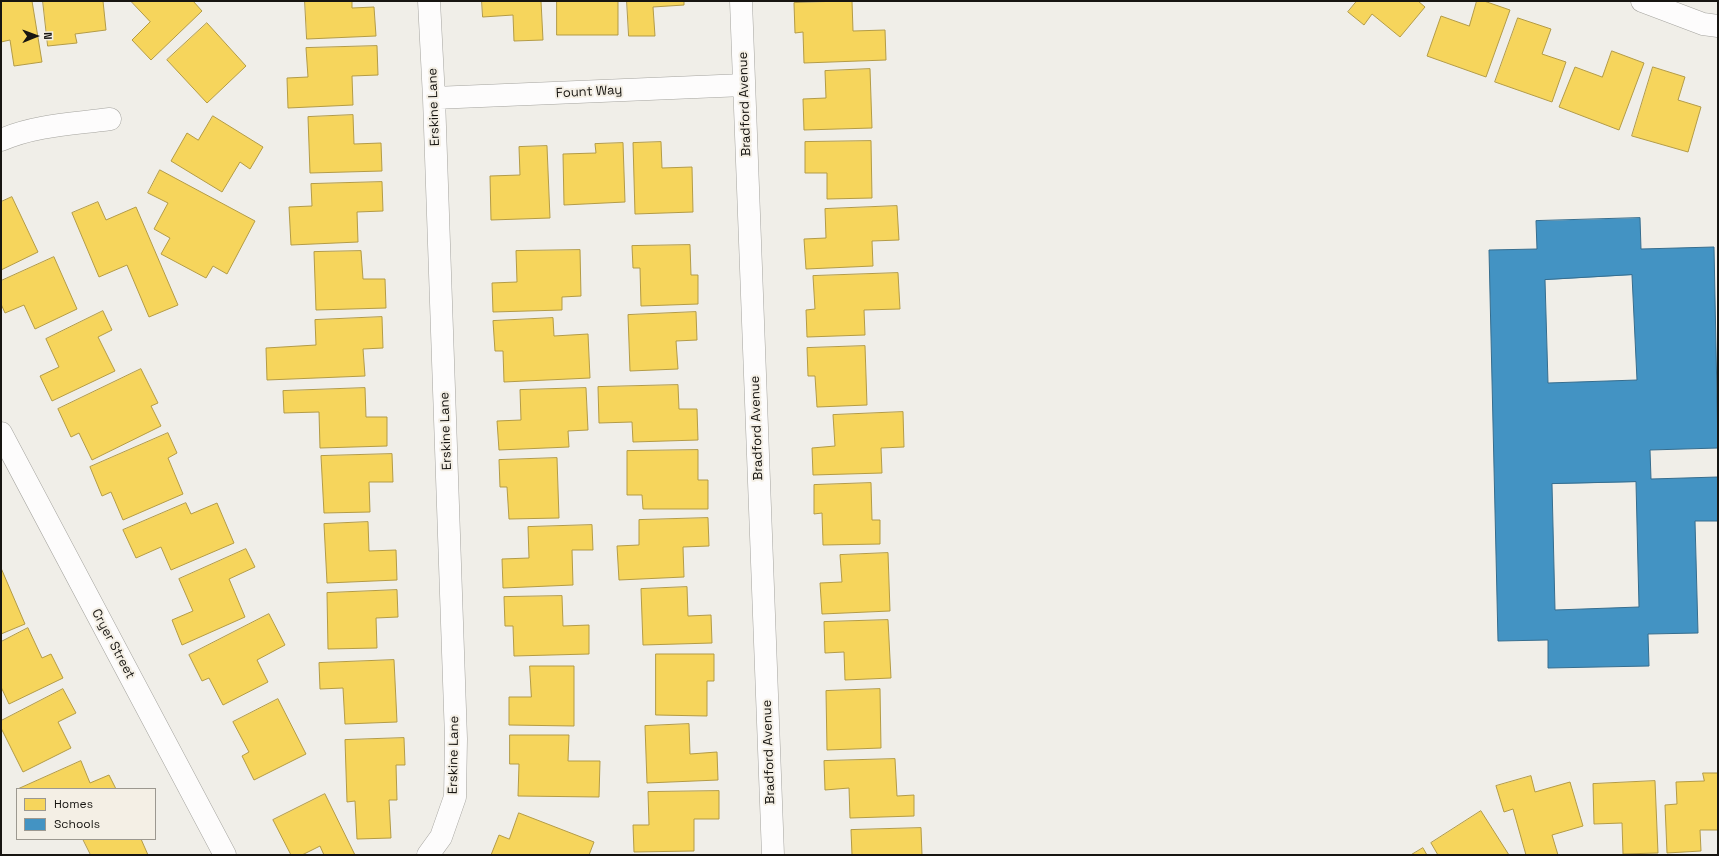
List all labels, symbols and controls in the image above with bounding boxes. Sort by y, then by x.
north arrow [16,16,56,56]
text: N [41,32,55,40]
street label: Bradford Avenue [735,51,755,157]
street label: Erskine Lane [425,68,443,146]
street label: Fount Way [555,82,623,102]
street label: Bradford Avenue [747,375,767,481]
street label: Erskine Lane [437,392,455,470]
street label: Cryer Street [88,606,138,682]
street label: Bradford Avenue [759,699,779,805]
street label: Erskine Lane [446,716,462,794]
legend [16,788,156,840]
text: Homes [54,796,93,812]
text: Schools [54,816,100,832]

